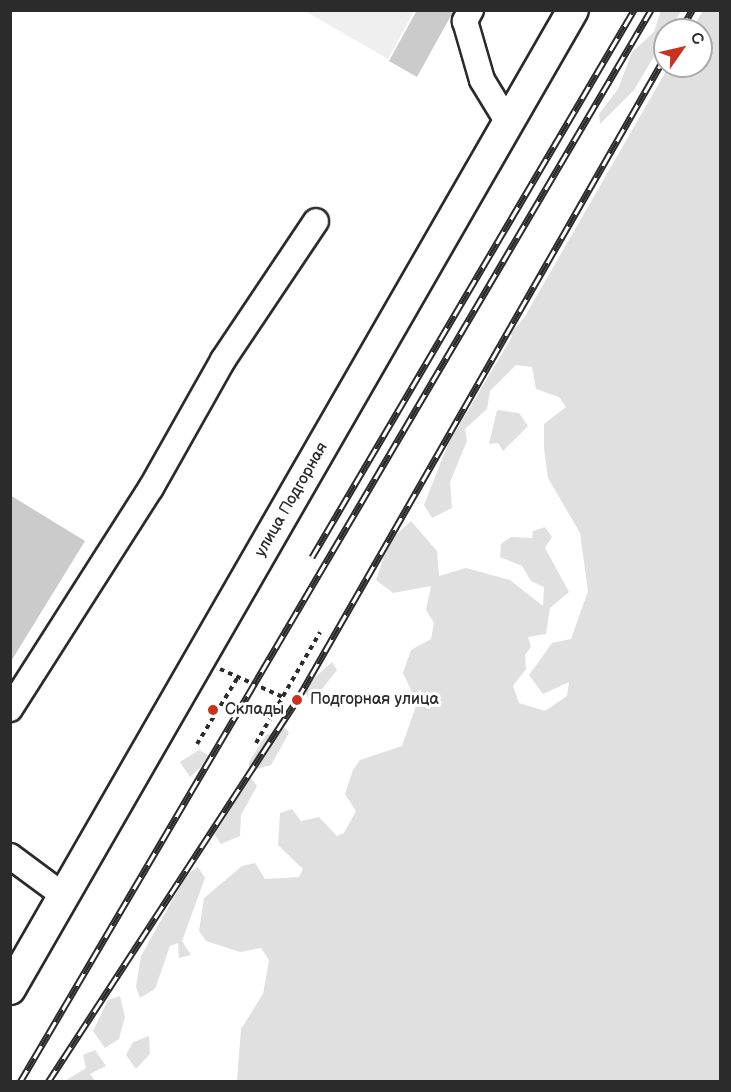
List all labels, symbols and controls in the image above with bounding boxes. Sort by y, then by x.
north arrow [653,18,713,78]
text: С [686,29,708,49]
street label: улица Подгорная [251,439,333,561]
place label: Подгорная улица [310,690,439,710]
marker: Подгорная улица [288,691,306,709]
place label: Склады [225,700,284,720]
marker: Склады [206,703,220,717]

